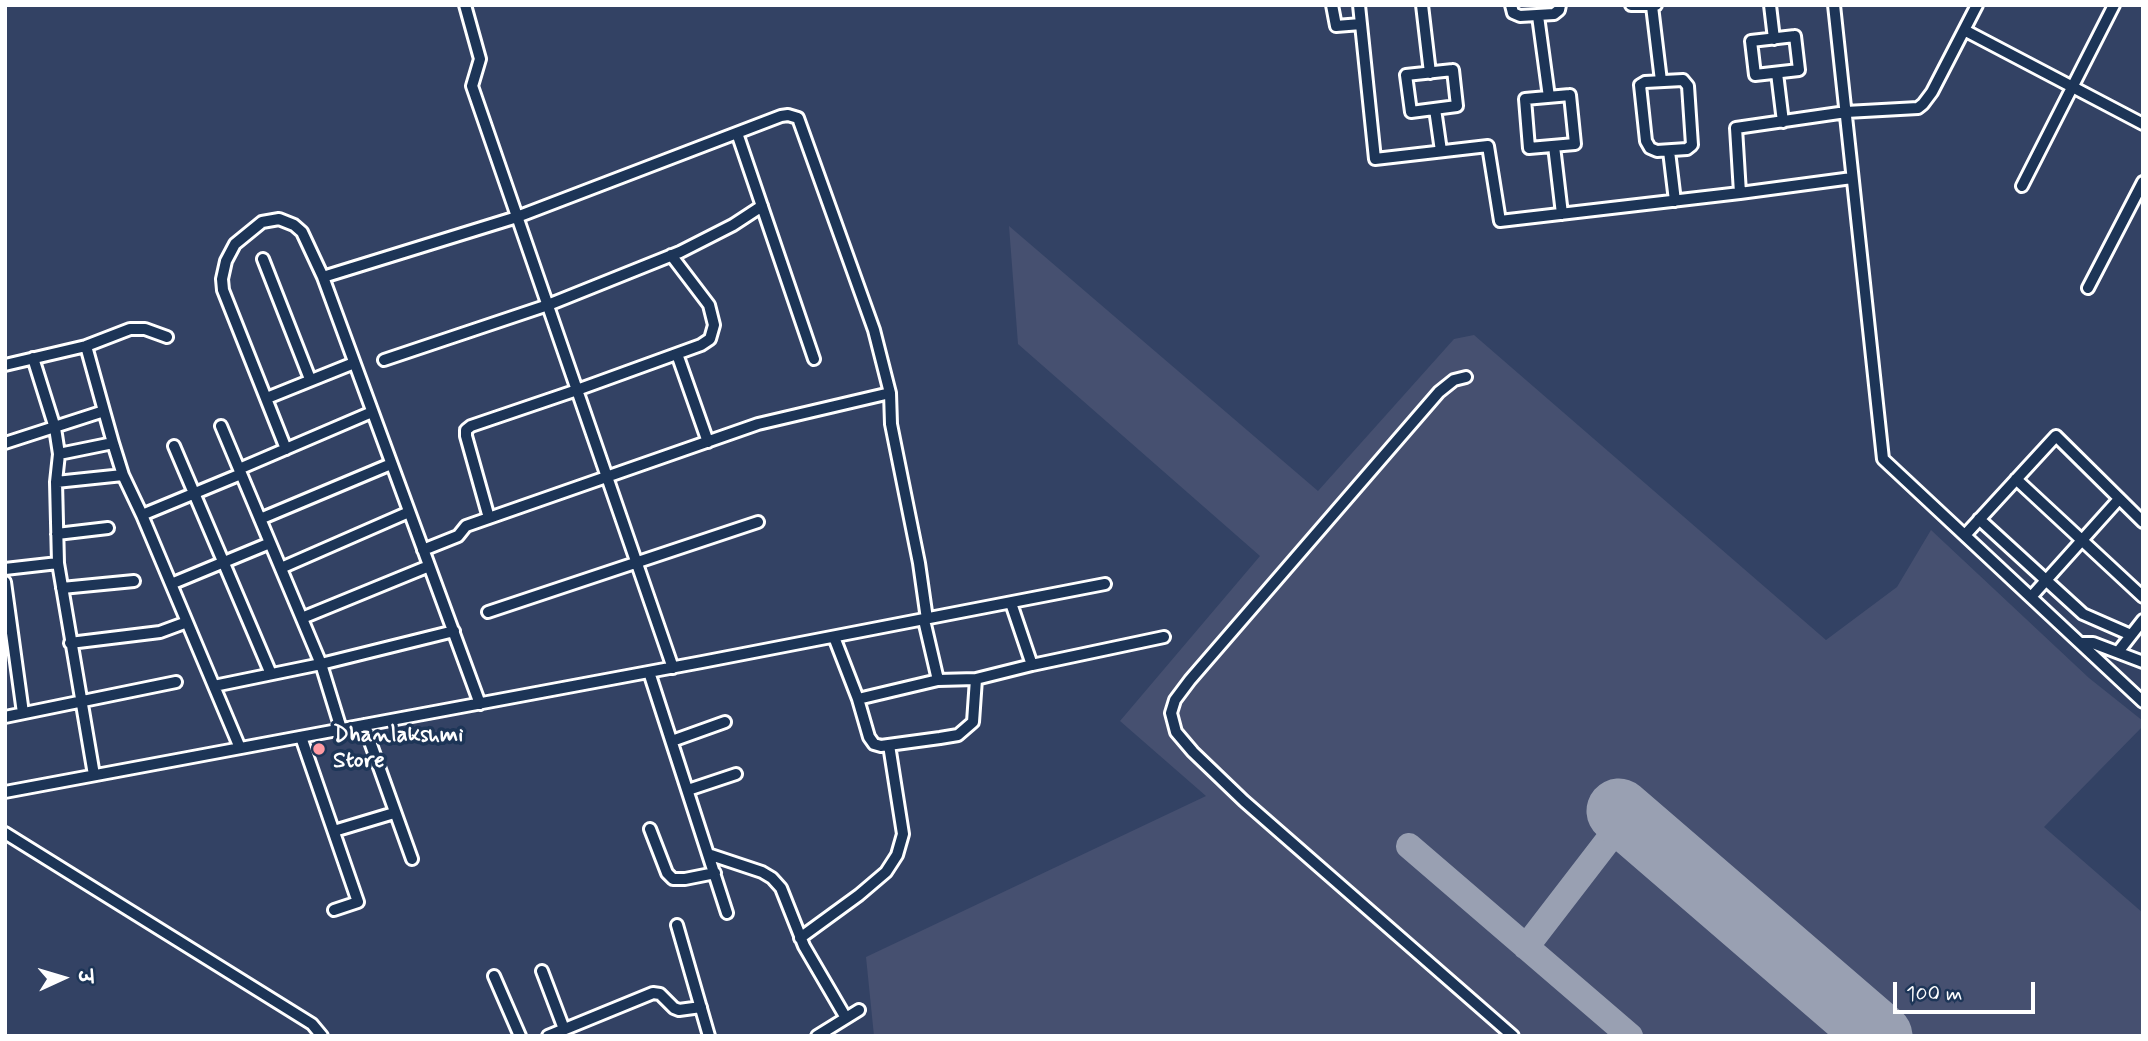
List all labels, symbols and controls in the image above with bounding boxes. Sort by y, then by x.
place label: Dhanlakshmi Store [333,722,463,776]
marker: Dhanlakshmi Store [311,741,327,757]
north arrow [28,943,98,1013]
scale bar [1896,968,2038,1012]
text: उ [72,969,97,984]
text: 100 m [1906,980,1962,1008]

